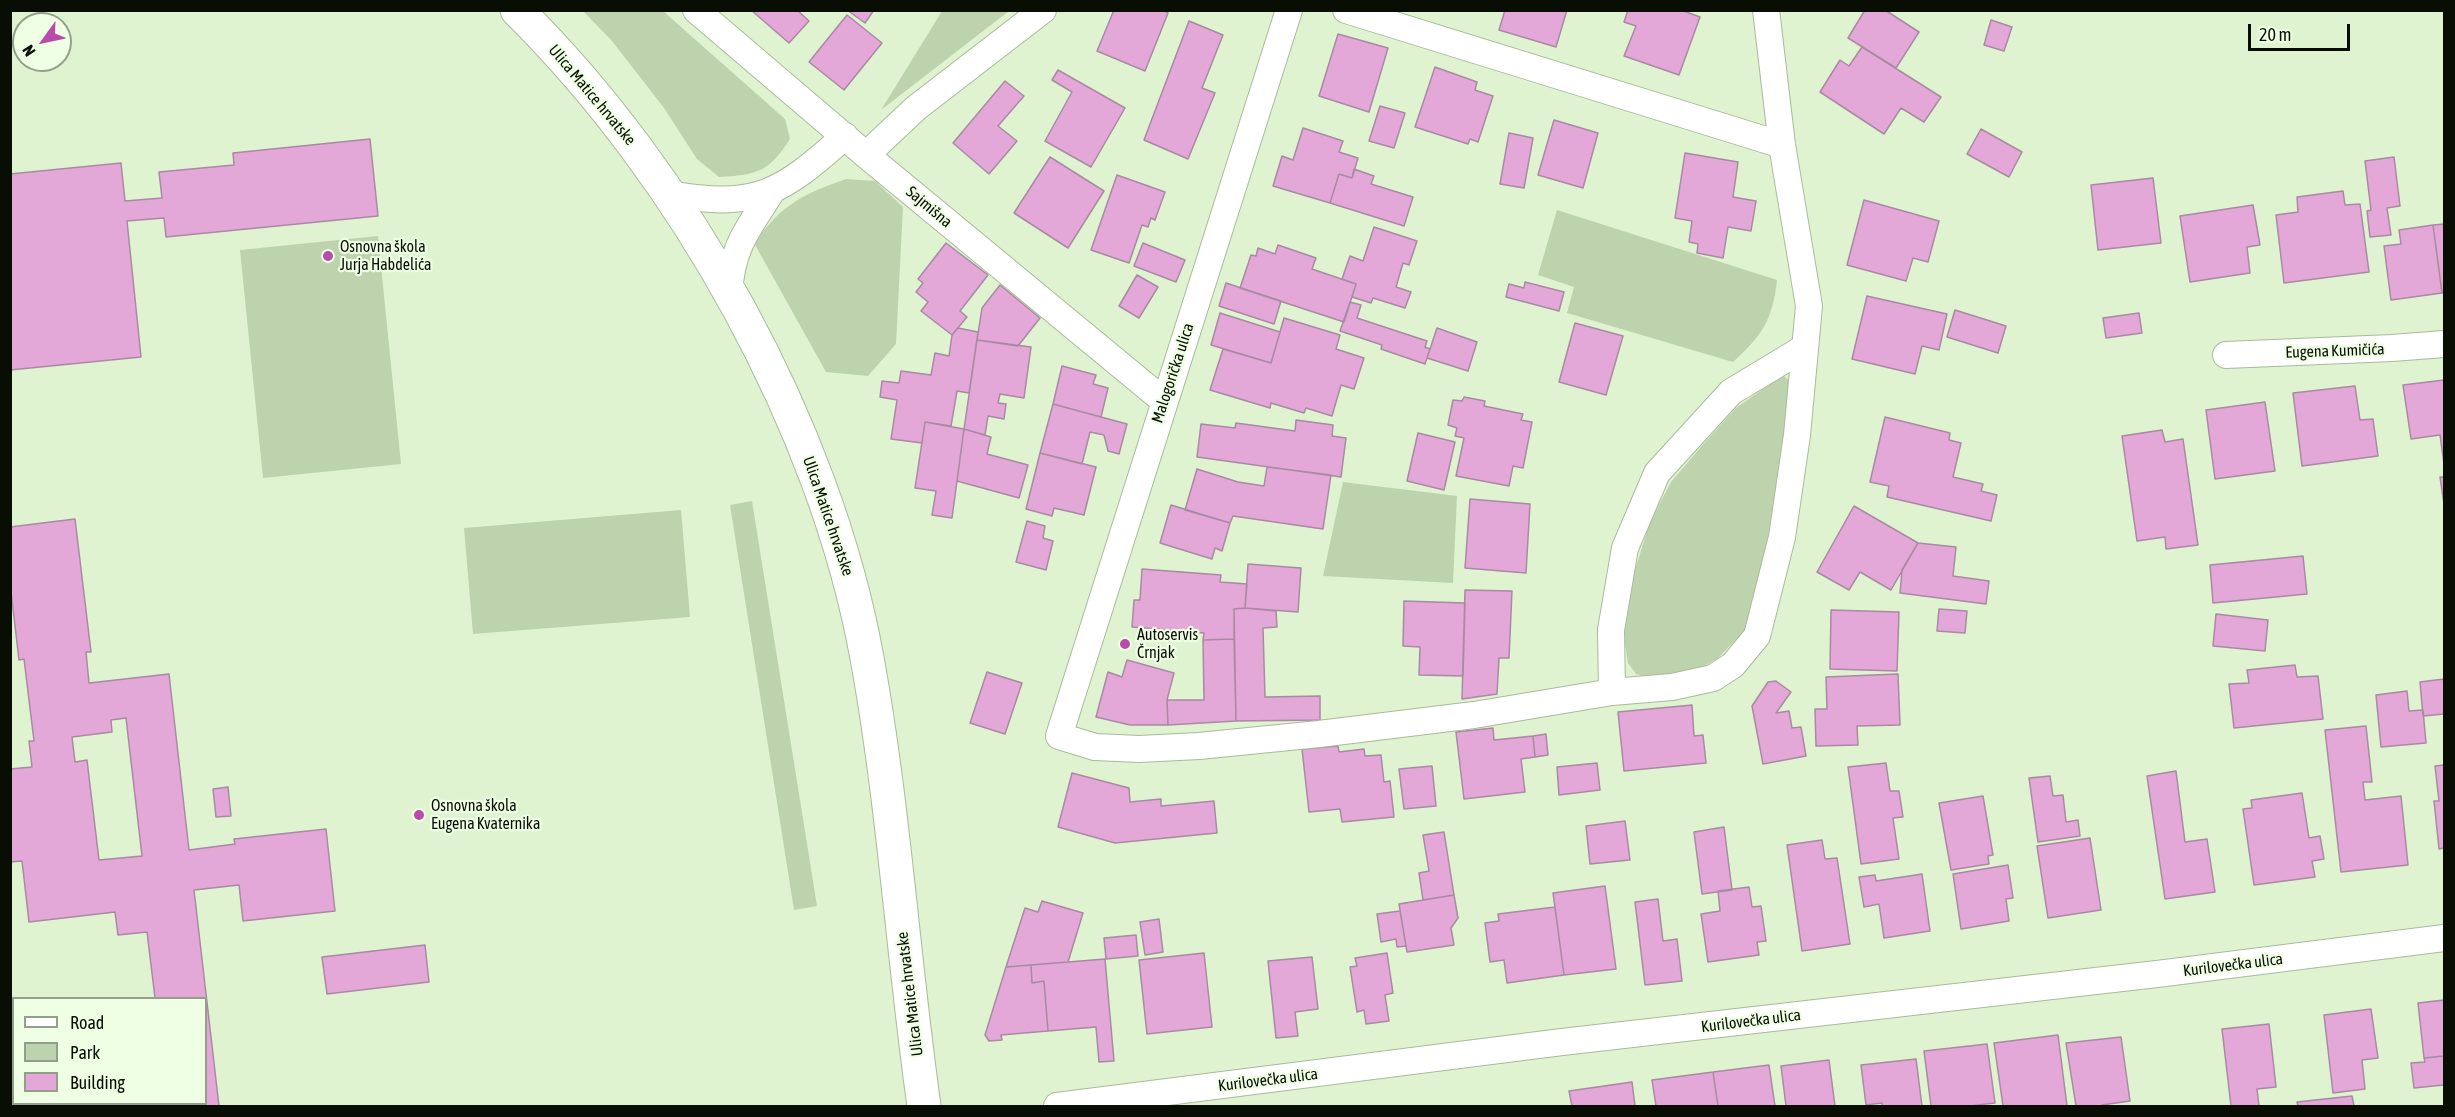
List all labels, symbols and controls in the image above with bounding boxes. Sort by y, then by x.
north arrow [12,12,72,72]
scale bar [2251,12,2353,50]
text: 20 m [2259,24,2291,45]
street label: Ulica Matice hrvatske [544,41,640,149]
text: N [18,42,39,60]
street label: Sajmišna [902,182,956,232]
place label: Osnovna škola Jurja Habdelića [340,237,431,275]
marker: Osnovna škola Jurja Habdelića [321,249,335,263]
street label: Malogorička ulica [1148,321,1198,425]
street label: Eugena Kumičića [2285,340,2385,362]
street label: Ulica Matice hrvatske [799,454,857,578]
place label: Autoservis Črnjak [1137,625,1198,663]
marker: Autoservis Črnjak [1118,637,1132,651]
place label: Osnovna škola Eugena Kvaternika [431,796,540,834]
marker: Osnovna škola Eugena Kvaternika [412,808,426,822]
street label: Ulica Matice hrvatske [893,931,927,1057]
street label: Kurilovečka ulica [2182,949,2284,981]
legend [12,997,207,1105]
street label: Kurilovečka ulica [1700,1005,1802,1037]
text: Road [70,1012,104,1033]
text: Park [70,1042,100,1063]
street label: Kurilovečka ulica [1217,1064,1319,1096]
text: Building [70,1072,125,1093]

